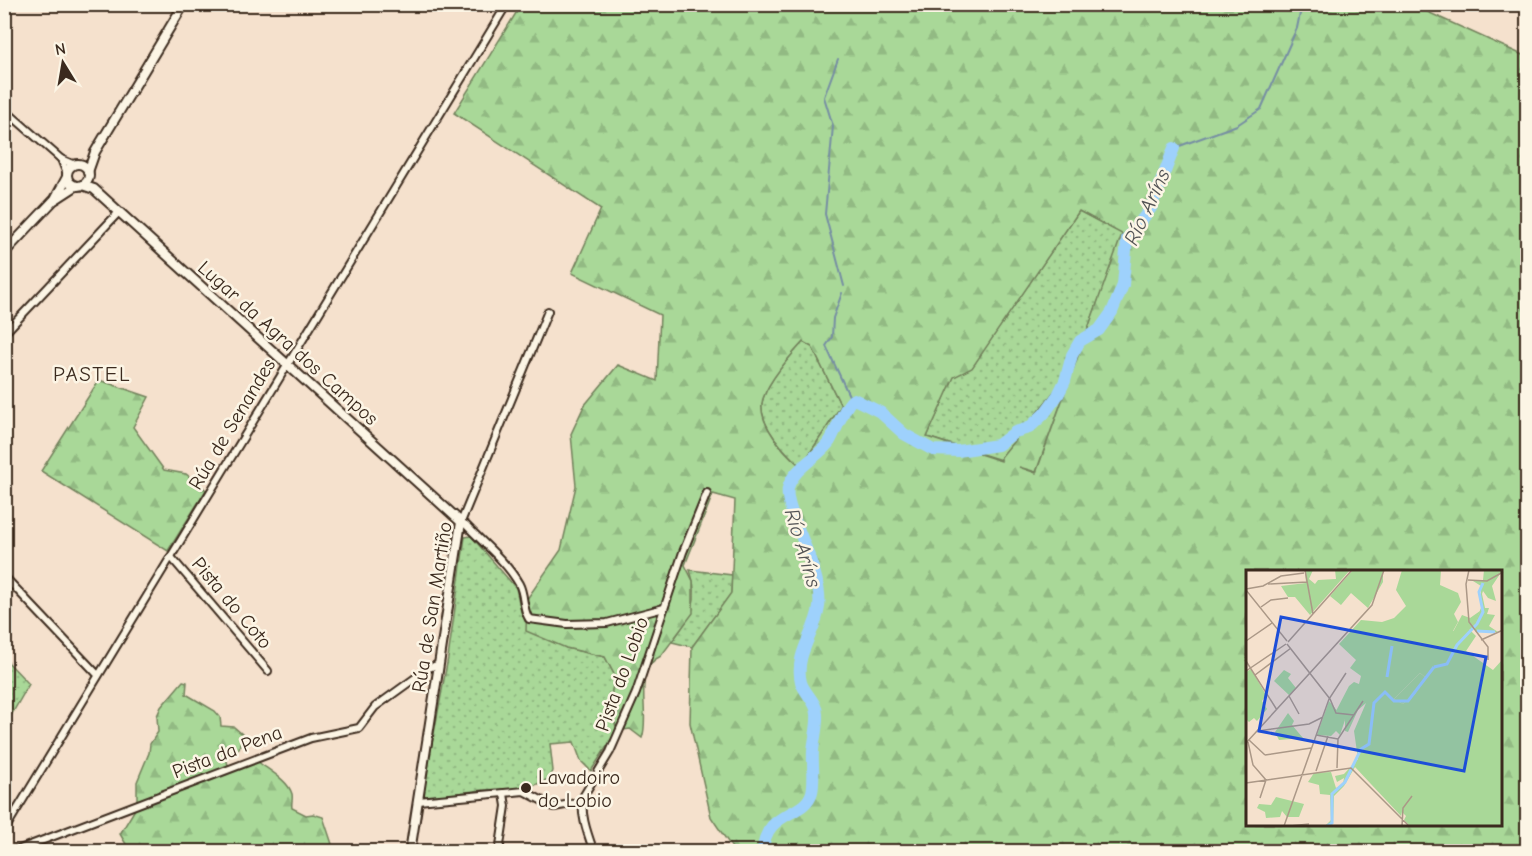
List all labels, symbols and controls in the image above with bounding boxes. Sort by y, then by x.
north arrow [33,33,93,93]
text: N [53,39,67,59]
water label: Río Aríns [1119,165,1175,249]
street label: Lugar da Agra dos Campos [193,256,383,430]
street label: Rúa de Senandes [184,354,280,494]
district label: PASTEL [53,362,131,386]
water label: Río Aríns [780,506,826,591]
street label: Rúa de San Martiño [407,520,457,694]
street label: Pista do Coto [187,553,277,653]
inset map [1246,570,1502,826]
street label: Pista do Lobio [591,614,653,734]
street label: Pista da Pena [169,721,285,783]
place label: Lavadoiro do Lobio [538,766,620,812]
marker: Lavadoiro do Lobio [519,781,533,795]

